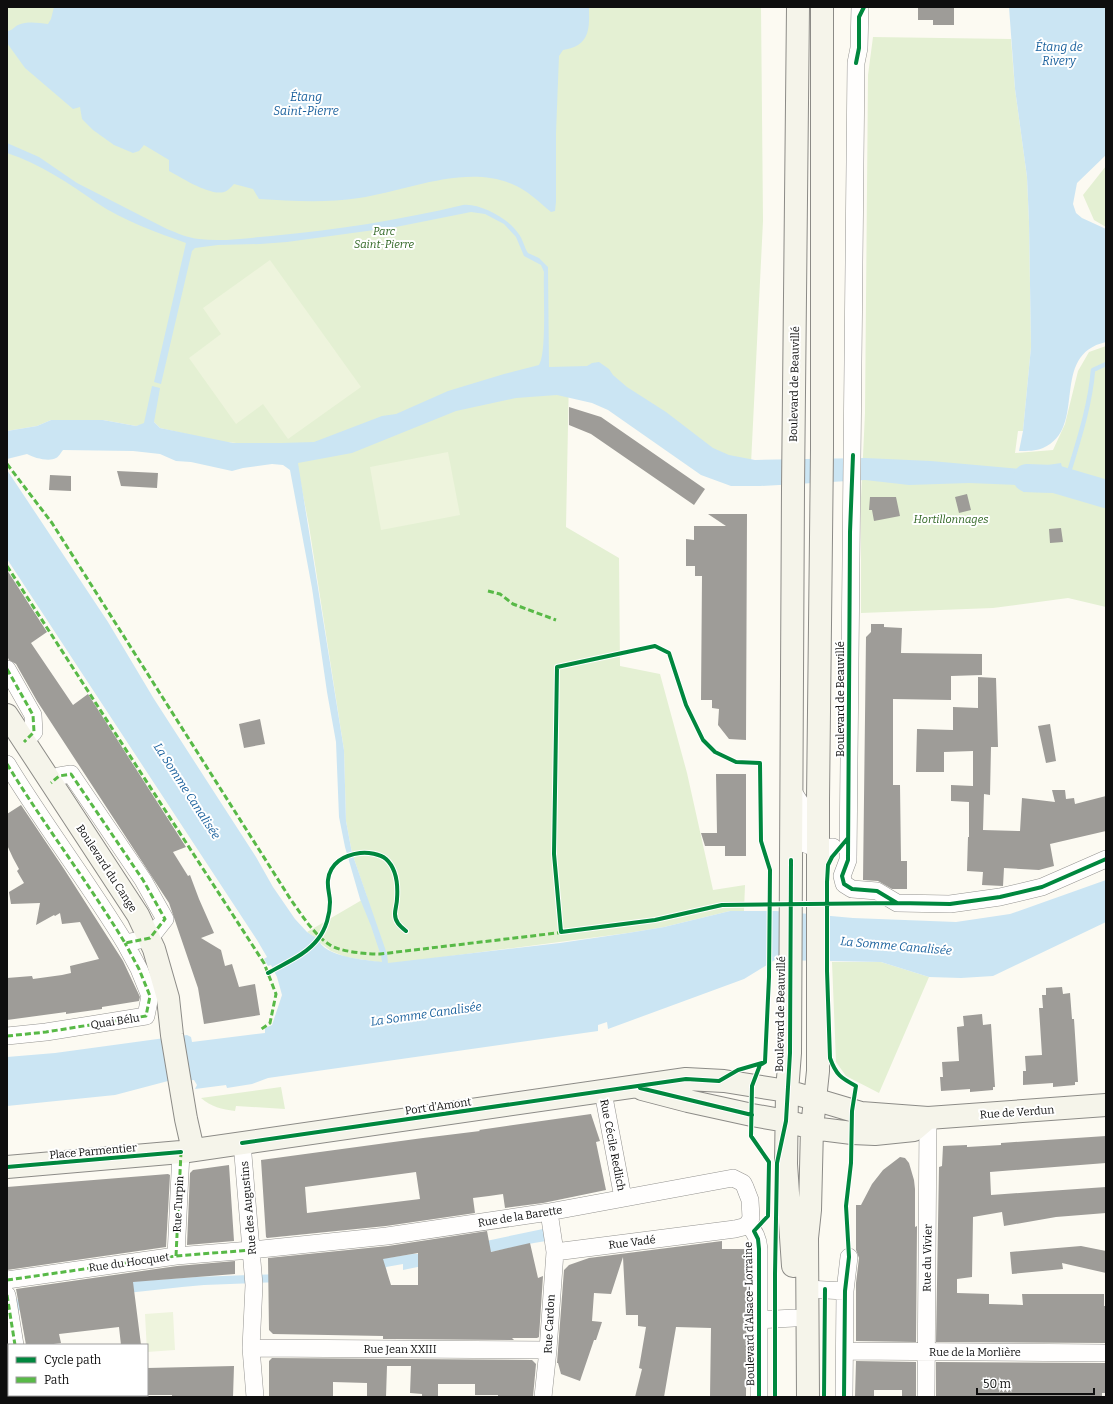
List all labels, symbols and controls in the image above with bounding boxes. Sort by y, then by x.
water label: Étang de Rivery [1035,39,1083,68]
water label: Étang Saint-Pierre [273,89,339,118]
park label: Parc Saint-Pierre [354,225,415,251]
street label: Boulevard de Beauvillé [787,326,802,442]
park label: Hortillonnages [914,513,988,526]
street label: Boulevard de Beauvillé [834,641,847,757]
water label: La Somme Canalisée [151,740,223,842]
street label: Boulevard du Cange [74,822,140,914]
water label: La Somme Canalisée [840,934,952,958]
street label: Boulevard de Beauvillé [773,956,788,1072]
water label: La Somme Canalisée [370,999,482,1029]
street label: Quai Bélu [90,1011,141,1032]
street label: Port d'Amont [404,1095,472,1118]
street label: Rue Cécile Redlich [597,1098,628,1192]
street label: Rue de Verdun [979,1103,1055,1122]
street label: Place Parmentier [49,1141,137,1162]
street label: Rue des Augustins [238,1161,259,1255]
street label: Rue Turpin [171,1175,186,1233]
street label: Rue de la Barette [477,1203,563,1230]
street label: Rue du Vivier [920,1224,935,1292]
street label: Rue Vadé [608,1233,656,1252]
street label: Boulevard d'Alsace-Lorraine [742,1242,757,1386]
street label: Rue du Hocquet [88,1250,170,1275]
street label: Rue Cardon [541,1294,558,1354]
street label: Rue Jean XXIII [363,1343,437,1356]
legend [8,1344,148,1396]
street label: Rue de la Morlière [929,1346,1021,1359]
text: Cycle path [44,1353,102,1367]
scale bar [977,1370,1094,1396]
text: Path [44,1373,70,1387]
text: 50 m [983,1377,1012,1391]

